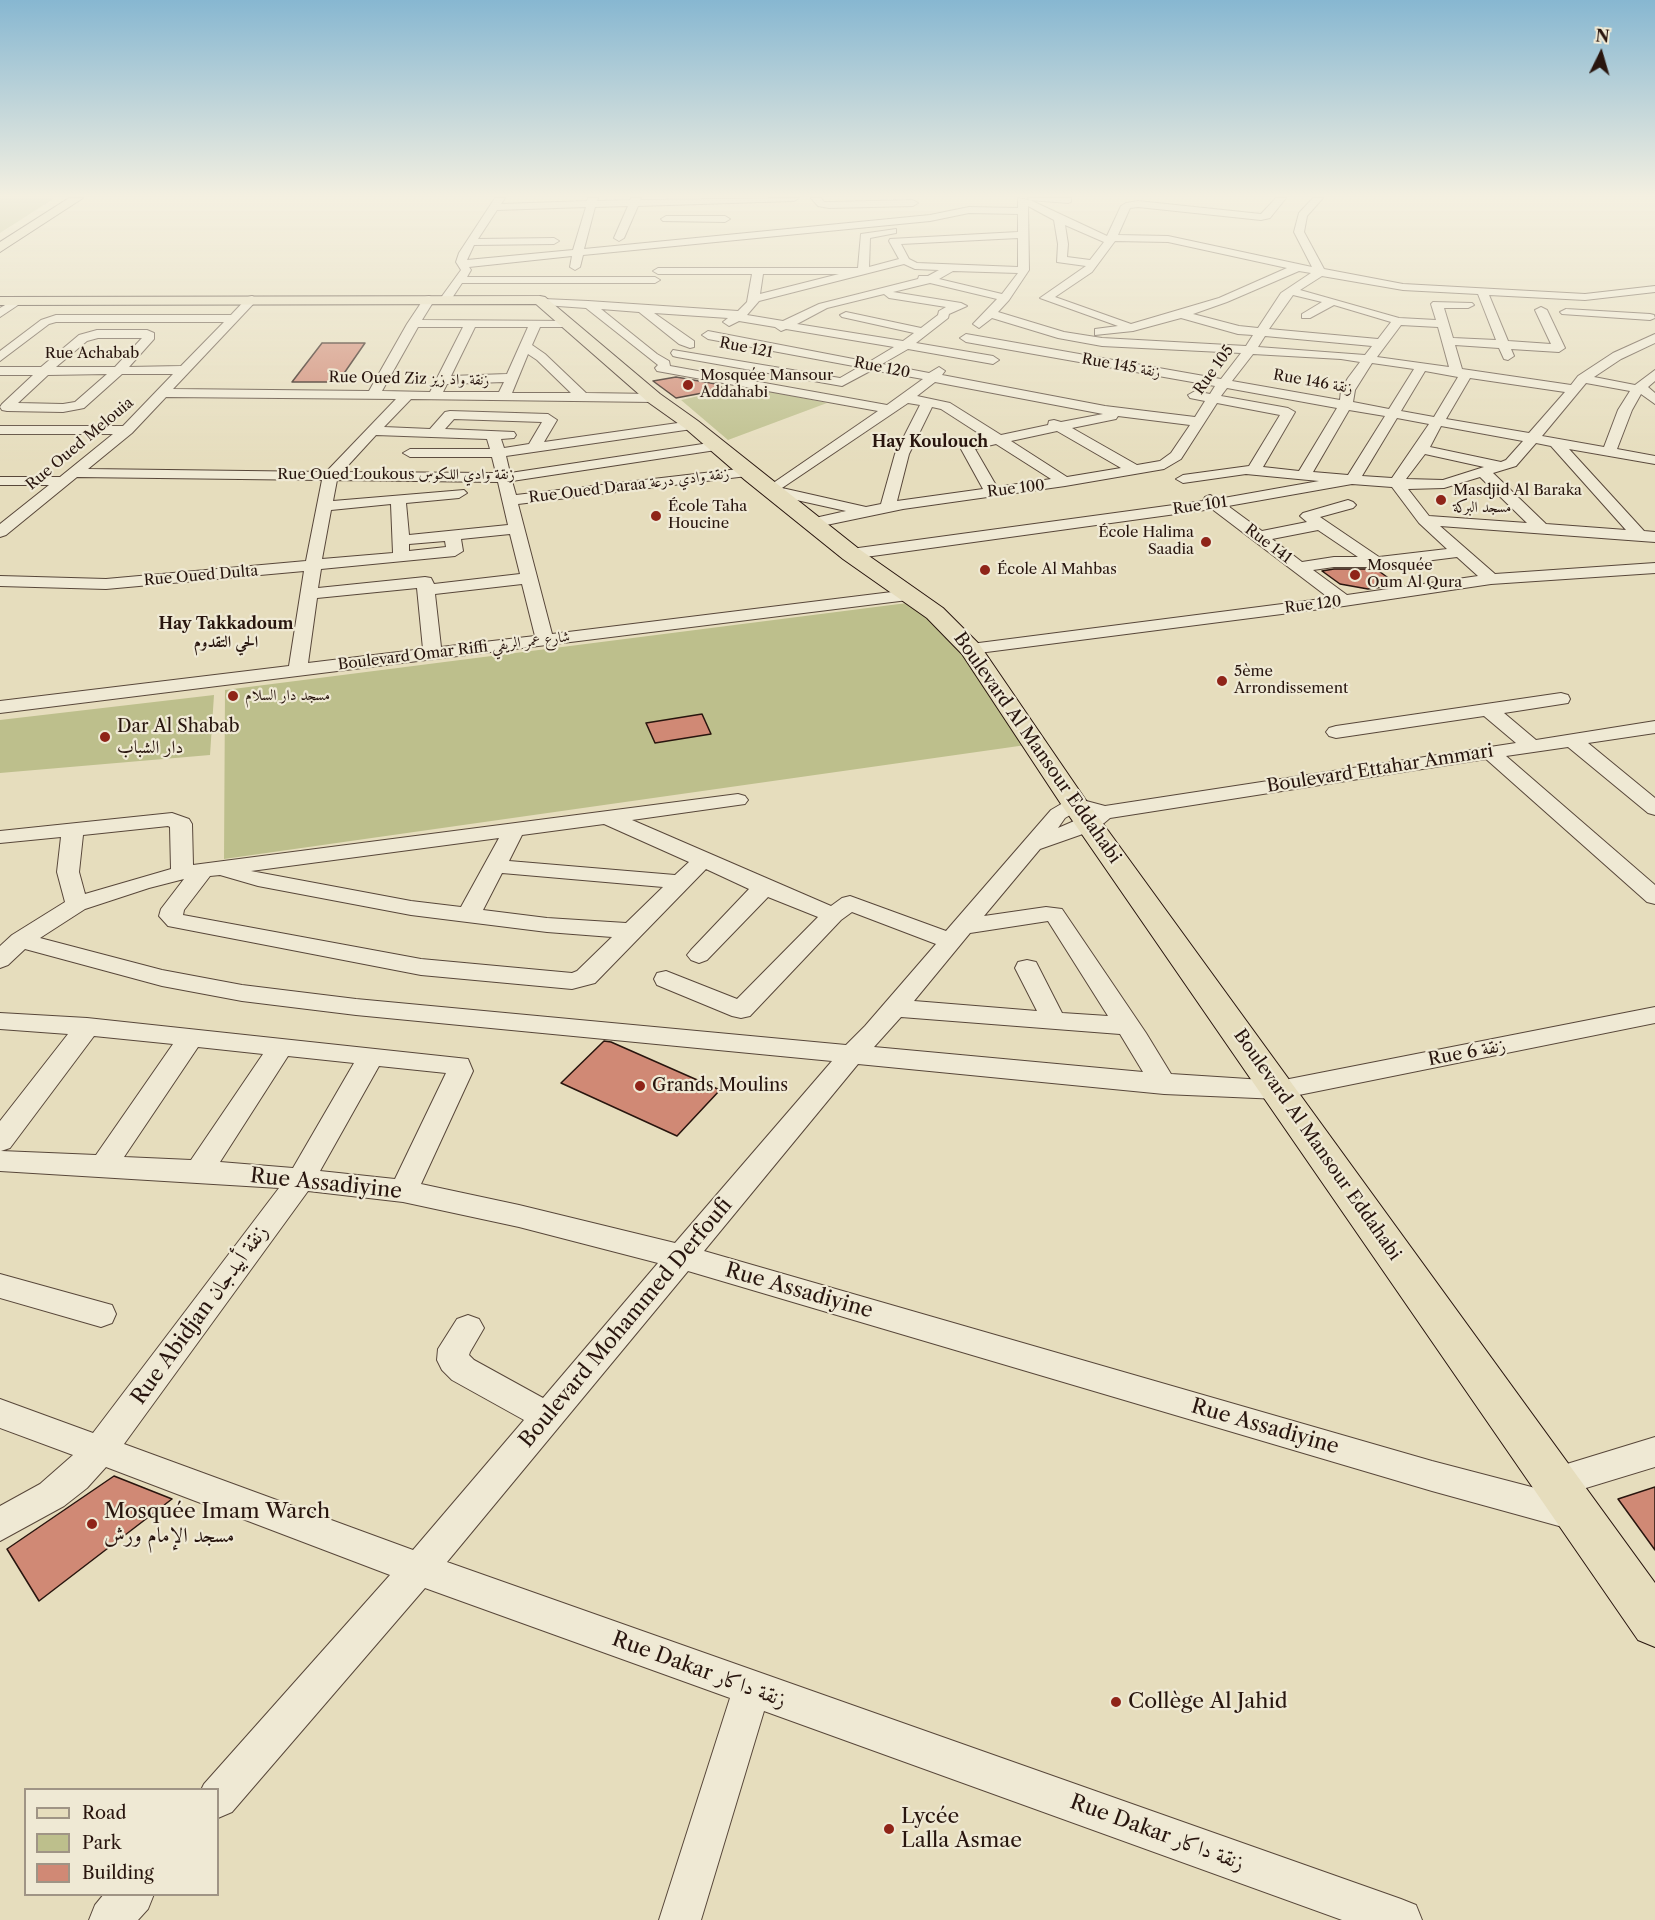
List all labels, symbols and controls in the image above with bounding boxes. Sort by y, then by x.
north arrow [1571,24,1631,84]
text: N [1595,26,1610,47]
street label: Rue 121 [718,334,774,362]
street label: Rue 105 [1190,342,1238,398]
street label: Rue Achabab [45,345,139,363]
street label: Rue 145 زنقة [1080,350,1162,382]
street label: Rue 120 [852,354,912,382]
street label: Rue 146 زنقة [1272,366,1354,398]
place label: Mosquée Mansour Addahabi [700,367,833,402]
street label: Rue Oued Ziz زنقة واد زيز [328,369,490,389]
marker: Mosquée Mansour Addahabi [681,378,695,392]
street label: Rue Oued Melouia [23,394,137,494]
district label: Hay Koulouch [872,432,988,452]
street label: Rue Oued Daraa زنقة وادي درعة [528,465,730,507]
street label: Rue Oued Loukous زنقة وادي اللكوس [277,466,515,484]
street label: Rue 100 [986,477,1046,501]
place label: Masdjid Al Baraka مسجد البركة [1453,482,1582,517]
street label: Rue 101 [1172,493,1228,519]
marker: Masdjid Al Baraka مسجد البركة [1434,493,1448,507]
place label: École Taha Houcine [668,498,747,533]
marker: École Taha Houcine [649,509,663,523]
street label: Rue 141 [1241,521,1295,567]
place label: École Halima Saadia [1098,524,1194,559]
marker: École Halima Saadia [1199,535,1213,549]
place label: Mosquée Oum Al Qura [1367,557,1462,592]
place label: École Al Mahbas [997,561,1117,579]
street label: Rue Oued Dulta [143,562,259,590]
marker: École Al Mahbas [978,563,992,577]
marker: Mosquée Oum Al Qura [1348,568,1362,582]
street label: Rue 120 [1284,593,1342,617]
district label: Hay Takkadoum الحي التقدوم [158,614,294,652]
street label: Boulevard Omar Riffi شارع عمر الريفي [337,628,571,674]
street label: Boulevard Al Mansour Eddahabi [949,628,1125,868]
place label: 5ème Arrondissement [1234,663,1348,698]
marker: 5ème Arrondissement [1215,674,1229,688]
place label: مسجد دار السلام [245,687,330,705]
marker: مسجد دار السلام [226,689,240,703]
place label: Dar Al Shabab دار الشباب [117,716,240,758]
marker: Dar Al Shabab دار الشباب [98,730,112,744]
street label: Boulevard Ettahar Ammari [1265,740,1495,798]
street label: Boulevard Al Mansour Eddahabi [1229,1025,1405,1265]
street label: Rue 6 زنقة [1426,1035,1508,1071]
place label: Grands Moulins [652,1075,788,1097]
marker: Grands Moulins [633,1079,647,1093]
street label: Rue Assadiyine [249,1163,403,1205]
street label: Boulevard Mohammed Derfoufi [514,1193,738,1453]
street label: Rue Abidjan زنقة أبيدجان [126,1220,274,1410]
street label: Rue Assadiyine [722,1258,876,1324]
street label: Rue Assadiyine [1188,1394,1342,1460]
place label: Mosquée Imam Warch مسجد الإمام ورش [104,1499,330,1549]
marker: Mosquée Imam Warch مسجد الإمام ورش [85,1517,99,1531]
street label: Rue Dakar زنقة داكار [608,1627,790,1713]
place label: Collège Al Jahid [1128,1689,1288,1715]
marker: Collège Al Jahid [1109,1695,1123,1709]
legend [24,1788,219,1896]
street label: Rue Dakar زنقة داكار [1066,1790,1248,1876]
text: Road [82,1802,127,1824]
place label: Lycée Lalla Asmae [901,1804,1022,1854]
marker: Lycée Lalla Asmae [882,1822,896,1836]
text: Park [82,1832,121,1854]
text: Building [82,1862,154,1884]

